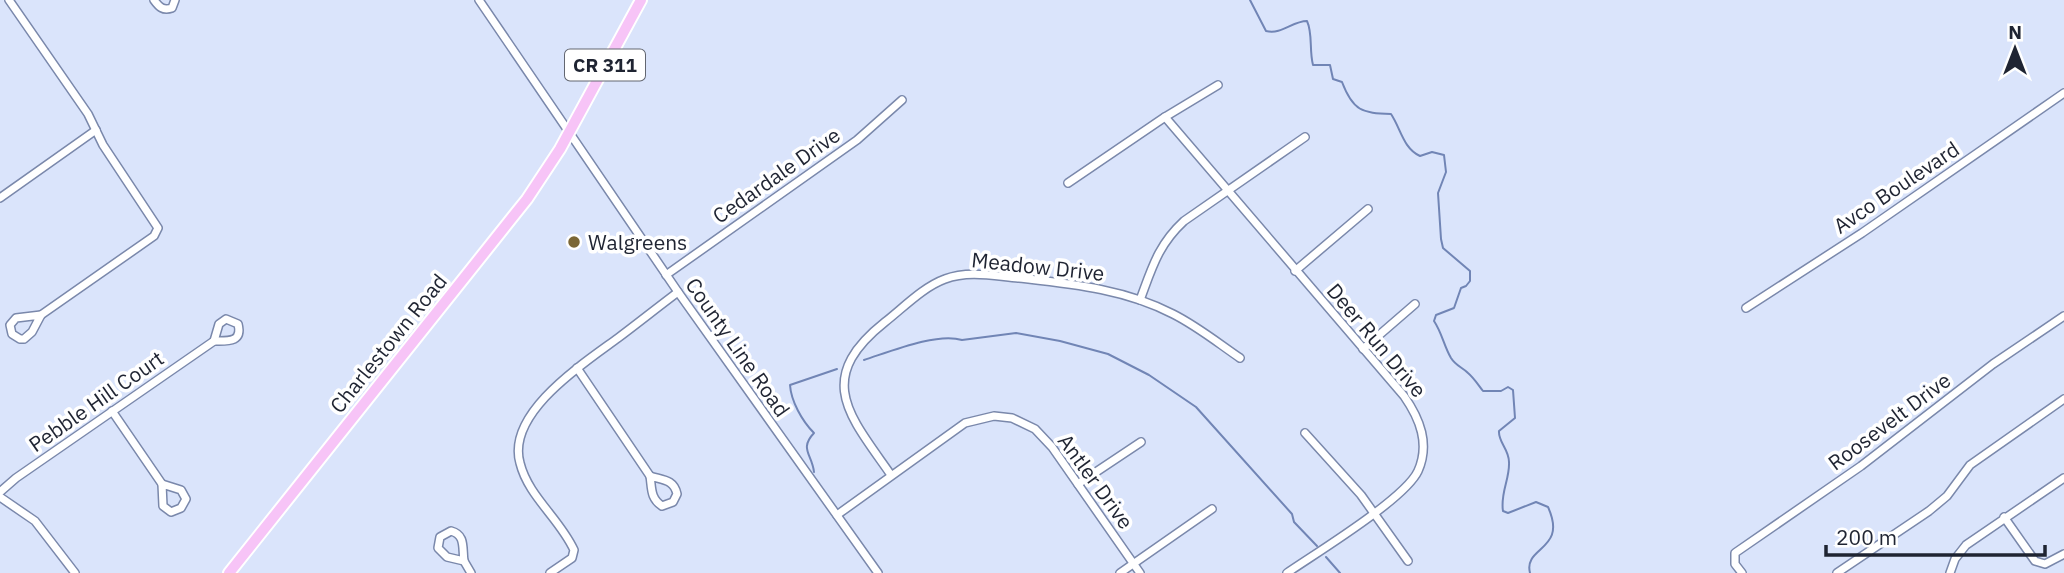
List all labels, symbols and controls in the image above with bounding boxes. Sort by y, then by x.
north arrow [1980,14,2050,84]
text: N [2008,20,2022,44]
road number: CR 311 [565,50,645,80]
street label: Cedardale Drive [707,121,845,229]
street label: Avco Boulevard [1828,135,1964,239]
place label: Walgreens [588,228,687,256]
marker: Walgreens [566,234,582,250]
street label: Meadow Drive [970,245,1106,287]
street label: Charlestown Road [323,268,453,418]
street label: County Line Road [680,272,796,422]
street label: Deer Run Drive [1321,277,1433,403]
street label: Pebble Hill Court [23,344,169,458]
street label: Roosevelt Drive [1822,366,1956,476]
street label: Antler Drive [1052,428,1140,534]
scale bar [1826,514,2045,558]
text: 200 m [1836,523,1897,551]

